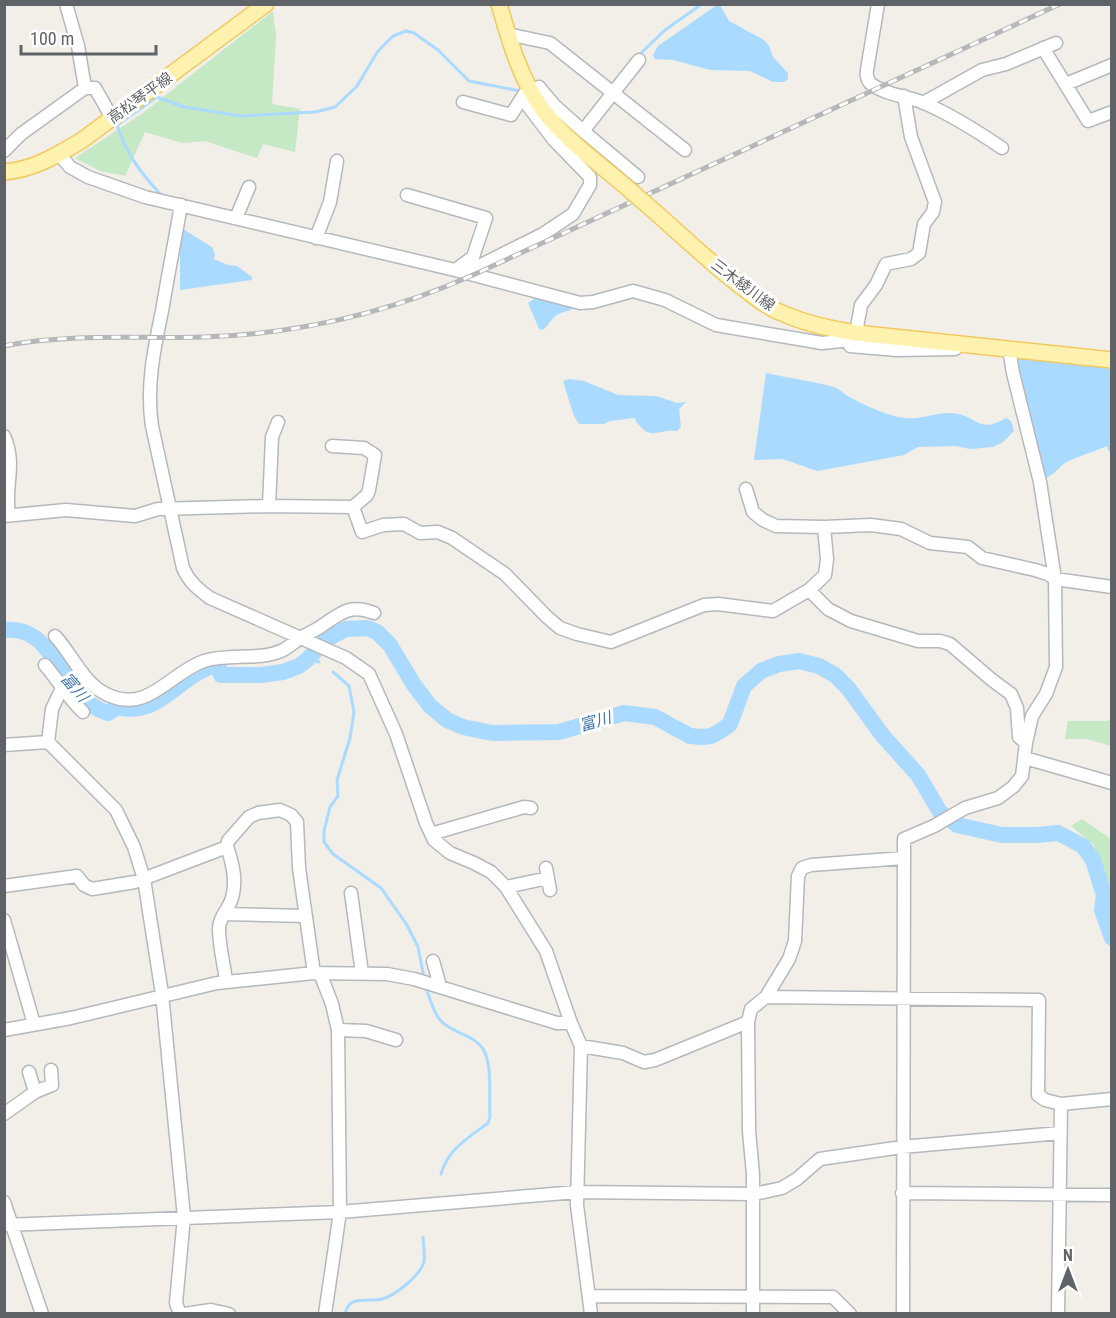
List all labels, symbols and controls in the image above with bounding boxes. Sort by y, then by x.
scale bar [21,18,156,56]
text: 100 m [30,28,74,49]
street label: 高松琴平線 [104,69,176,127]
street label: 三木綾川線 [708,255,778,315]
water label: 富川 [57,669,94,707]
water label: 富川 [577,707,615,735]
north arrow [1038,1240,1098,1300]
text: N [1063,1246,1073,1265]

